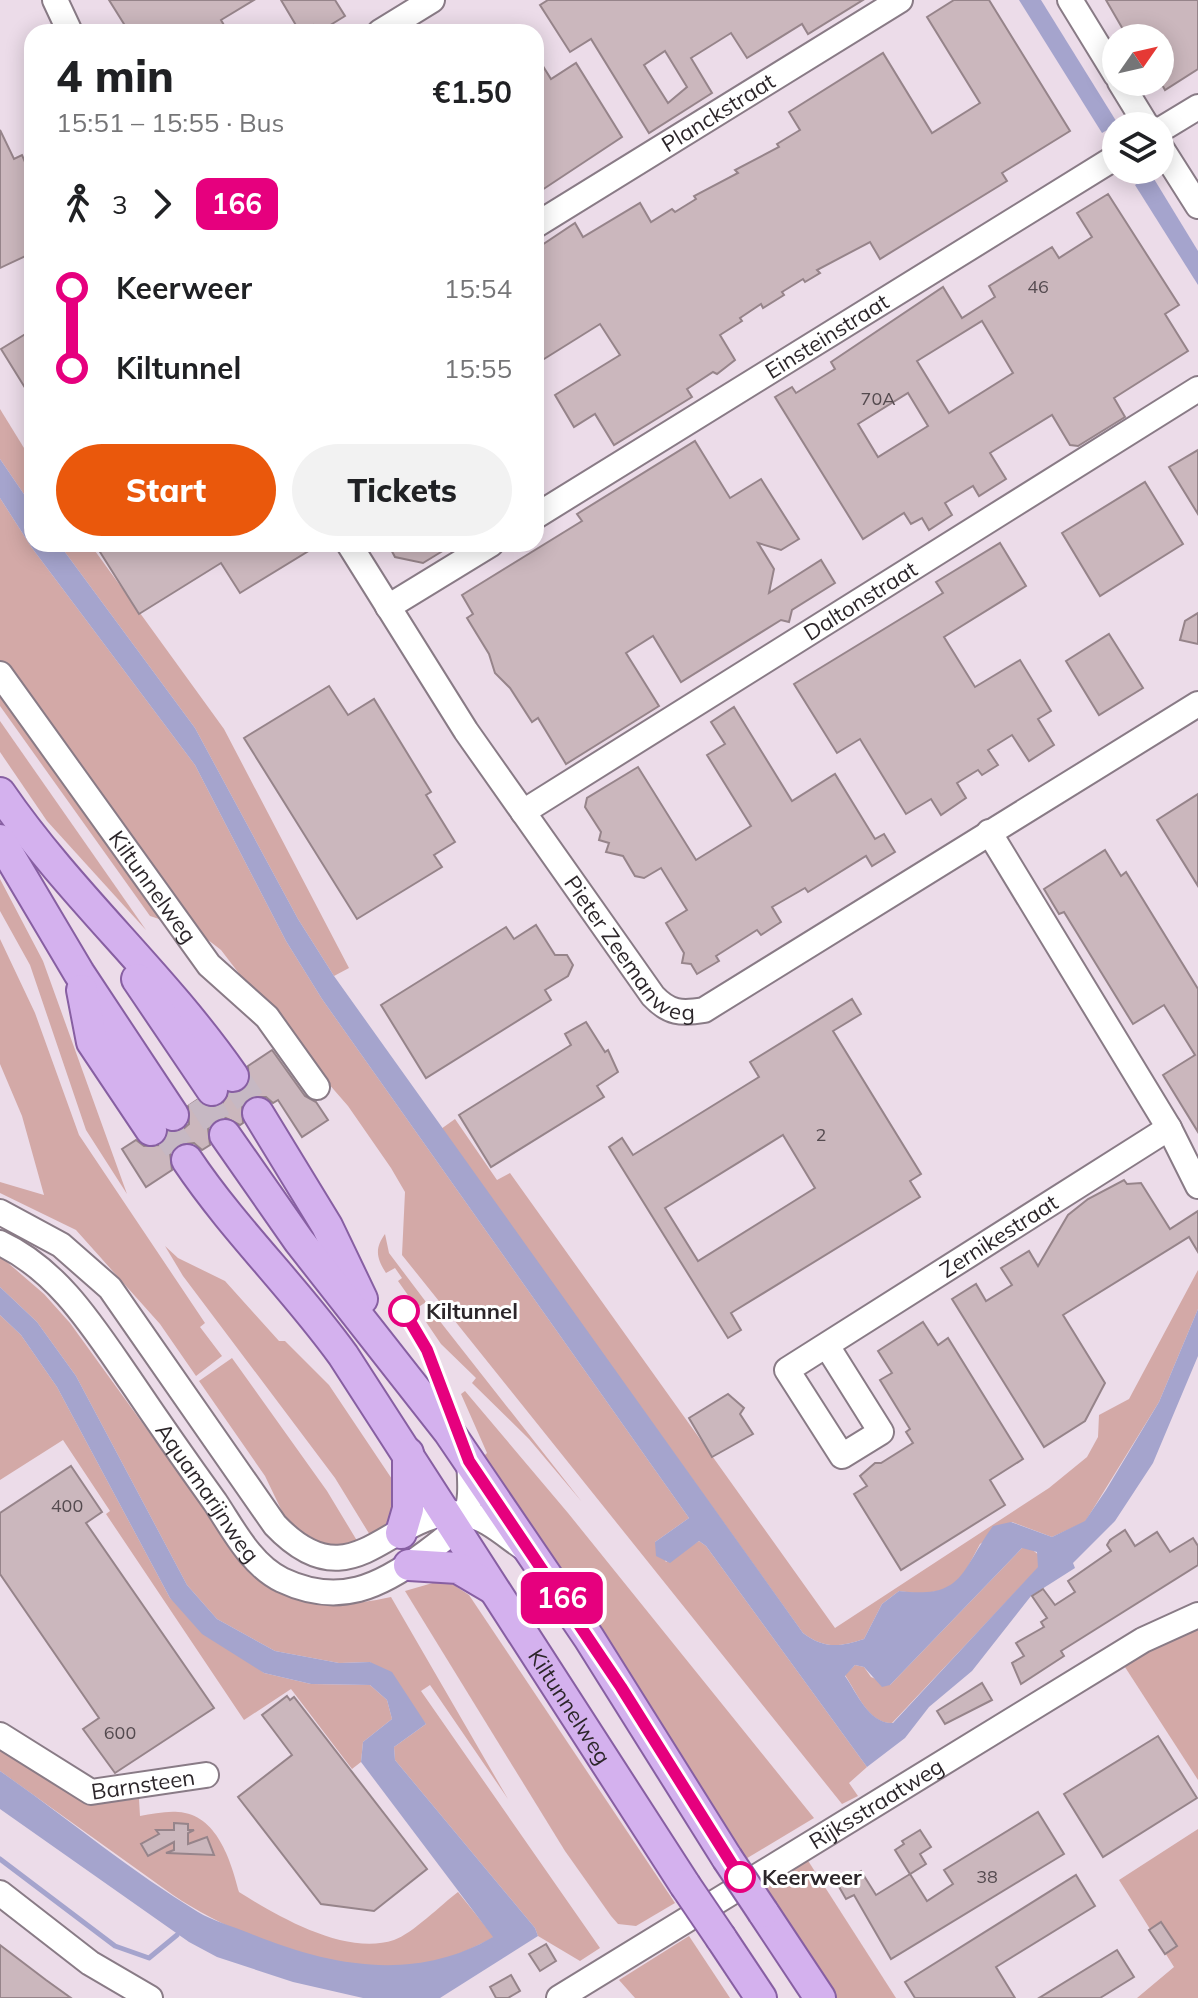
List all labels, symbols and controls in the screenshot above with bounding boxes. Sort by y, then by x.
north arrow [1102,24,1174,96]
map controls [1102,24,1174,184]
text: 4 min [56,48,174,103]
street label: Planckstraat [656,67,780,158]
text: €1.50 [433,73,512,111]
text: 15:51 – 15:55 · Bus [56,106,285,139]
button: layers [1102,112,1174,184]
icon: walk [56,182,100,226]
icon: forward [140,182,184,226]
text: 166 [212,186,262,221]
text: 3 [112,188,128,221]
text: Keerweer [116,269,252,307]
text: 15:54 [444,272,512,305]
house number: 46 [1027,275,1049,298]
street label: Einsteinstraat [760,287,894,385]
text: Kiltunnel [116,349,241,387]
text: 15:55 [444,352,512,385]
house number: 70A [861,387,895,410]
button: Start [56,444,276,536]
button: Tickets [292,444,512,536]
street label: Daltonstraat [798,555,922,647]
street label: Kiltunnelweg [103,825,203,949]
street label: Pieter Zeemanweg [558,870,695,1026]
house number: 2 [816,1123,826,1146]
street label: Zernikestraat [934,1188,1063,1284]
marker: Kiltunnel [389,1296,419,1326]
place label: Kiltunnel [426,1297,518,1325]
street label: Aquamarijnweg [150,1418,265,1568]
house number: 400 [51,1494,83,1517]
line badge: 166 [516,1572,608,1624]
text: 166 [537,1580,587,1615]
street label: Kiltunnelweg [522,1643,617,1769]
house number: 600 [104,1721,136,1744]
street label: Rijksstraatweg [804,1752,949,1855]
street label: Barnsteen [89,1763,197,1806]
marker: Keerweer [725,1862,755,1892]
place label: Keerweer [762,1863,862,1891]
house number: 38 [976,1865,998,1888]

